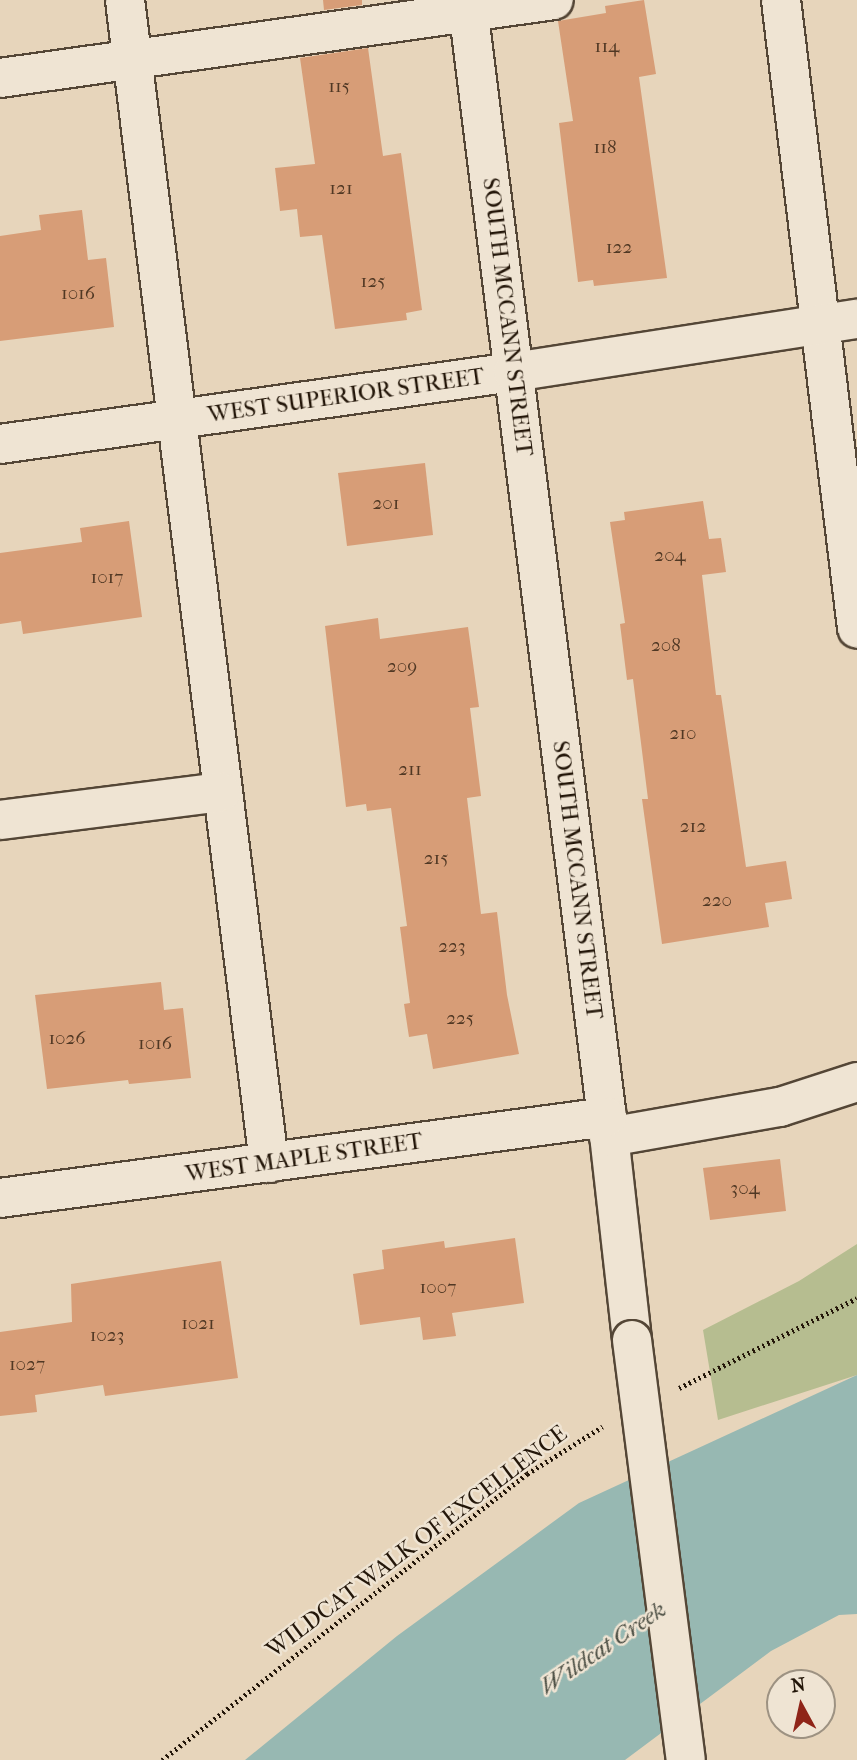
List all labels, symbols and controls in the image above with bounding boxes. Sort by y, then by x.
house number: 114 [595,36,619,58]
house number: 115 [328,76,350,98]
house number: 118 [593,137,617,159]
street label: SOUTH MCCANN STREET [476,176,538,458]
house number: 121 [329,178,353,200]
house number: 122 [606,237,632,259]
house number: 125 [361,271,385,293]
house number: 1016 [61,283,95,305]
street label: WEST SUPERIOR STREET [206,363,486,429]
house number: 201 [373,493,399,515]
house number: 204 [654,545,686,567]
house number: 1017 [91,567,123,589]
house number: 208 [651,635,681,657]
house number: 209 [387,656,417,678]
house number: 210 [670,723,696,745]
street label: SOUTH MCCANN STREET [546,739,608,1021]
house number: 211 [398,759,422,781]
house number: 212 [680,816,706,838]
house number: 215 [424,848,448,870]
house number: 220 [702,890,732,912]
house number: 223 [438,936,466,958]
house number: 225 [446,1008,474,1030]
house number: 1026 [48,1028,86,1050]
house number: 1016 [138,1033,172,1055]
street label: WEST MAPLE STREET [184,1128,424,1188]
house number: 304 [730,1178,760,1200]
house number: 1007 [420,1277,456,1299]
house number: 1021 [181,1313,215,1335]
house number: 1023 [90,1325,124,1347]
house number: 1027 [9,1354,45,1376]
street label: WILDCAT WALK OF EXCELLENCE [261,1420,573,1664]
water label: Wildcat Creek [534,1595,672,1701]
north arrow [766,1669,836,1739]
text: N [790,1673,807,1697]

